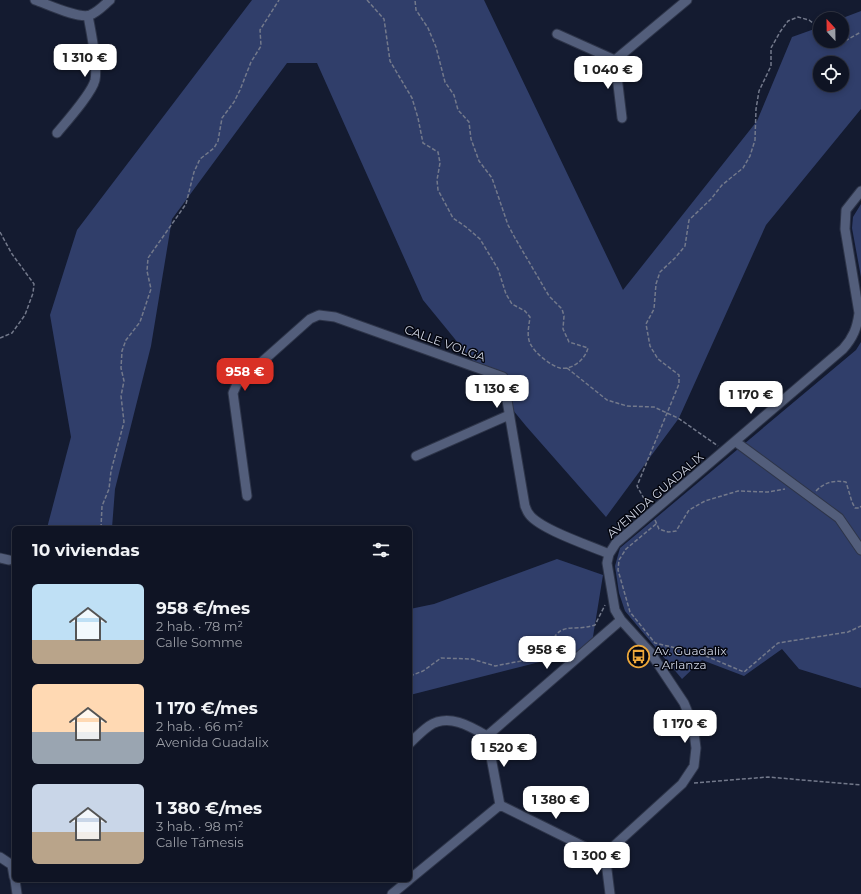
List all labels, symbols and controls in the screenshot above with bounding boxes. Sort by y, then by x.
north arrow [813,12,849,48]
map controls [813,12,849,92]
pin: 1 310 € [48,44,122,78]
text: 1 310 € [63,49,107,65]
pin: 1 040 € [571,56,645,90]
button: locate [813,56,849,92]
text: 1 040 € [583,61,633,77]
street label: CALLE VOLGA [402,321,488,365]
pin: 958 € [217,358,273,392]
text: 958 € [226,363,264,379]
pin: 1 130 € [460,375,534,409]
text: 1 130 € [475,380,519,396]
pin: 1 170 € [714,381,788,415]
text: 1 170 € [729,386,773,402]
street label: AVENIDA GUADALIX [604,449,707,541]
icon: filters [370,539,392,561]
text: 10 viviendas [32,540,139,560]
text: 958 €/mes [156,598,250,618]
icon: home [64,600,112,648]
text: 2 hab. · 78 m² [156,618,243,634]
text: Calle Somme [156,634,243,650]
pin: 958 € [519,636,575,670]
text: 958 € [528,641,566,657]
place label: Av. Guadalix - Arlanza [654,643,727,672]
bus stop icon: Av. Guadalix - Arlanza [625,644,651,670]
text: 1 170 €/mes [156,698,258,718]
icon: home [64,700,112,748]
pin: 1 170 € [648,710,722,744]
text: 1 170 € [663,715,707,731]
text: 2 hab. · 66 m² [156,718,243,734]
text: Avenida Guadalix [156,734,269,750]
pin: 1 520 € [467,734,541,768]
text: 1 520 € [480,739,528,755]
pin: 1 380 € [519,786,593,820]
text: 1 380 € [532,791,580,807]
text: 1 380 €/mes [156,798,262,818]
icon: home [64,800,112,848]
text: 3 hab. · 98 m² [156,818,244,834]
text: Calle Támesis [156,834,244,850]
pin: 1 300 € [560,842,634,876]
text: 1 300 € [573,847,621,863]

